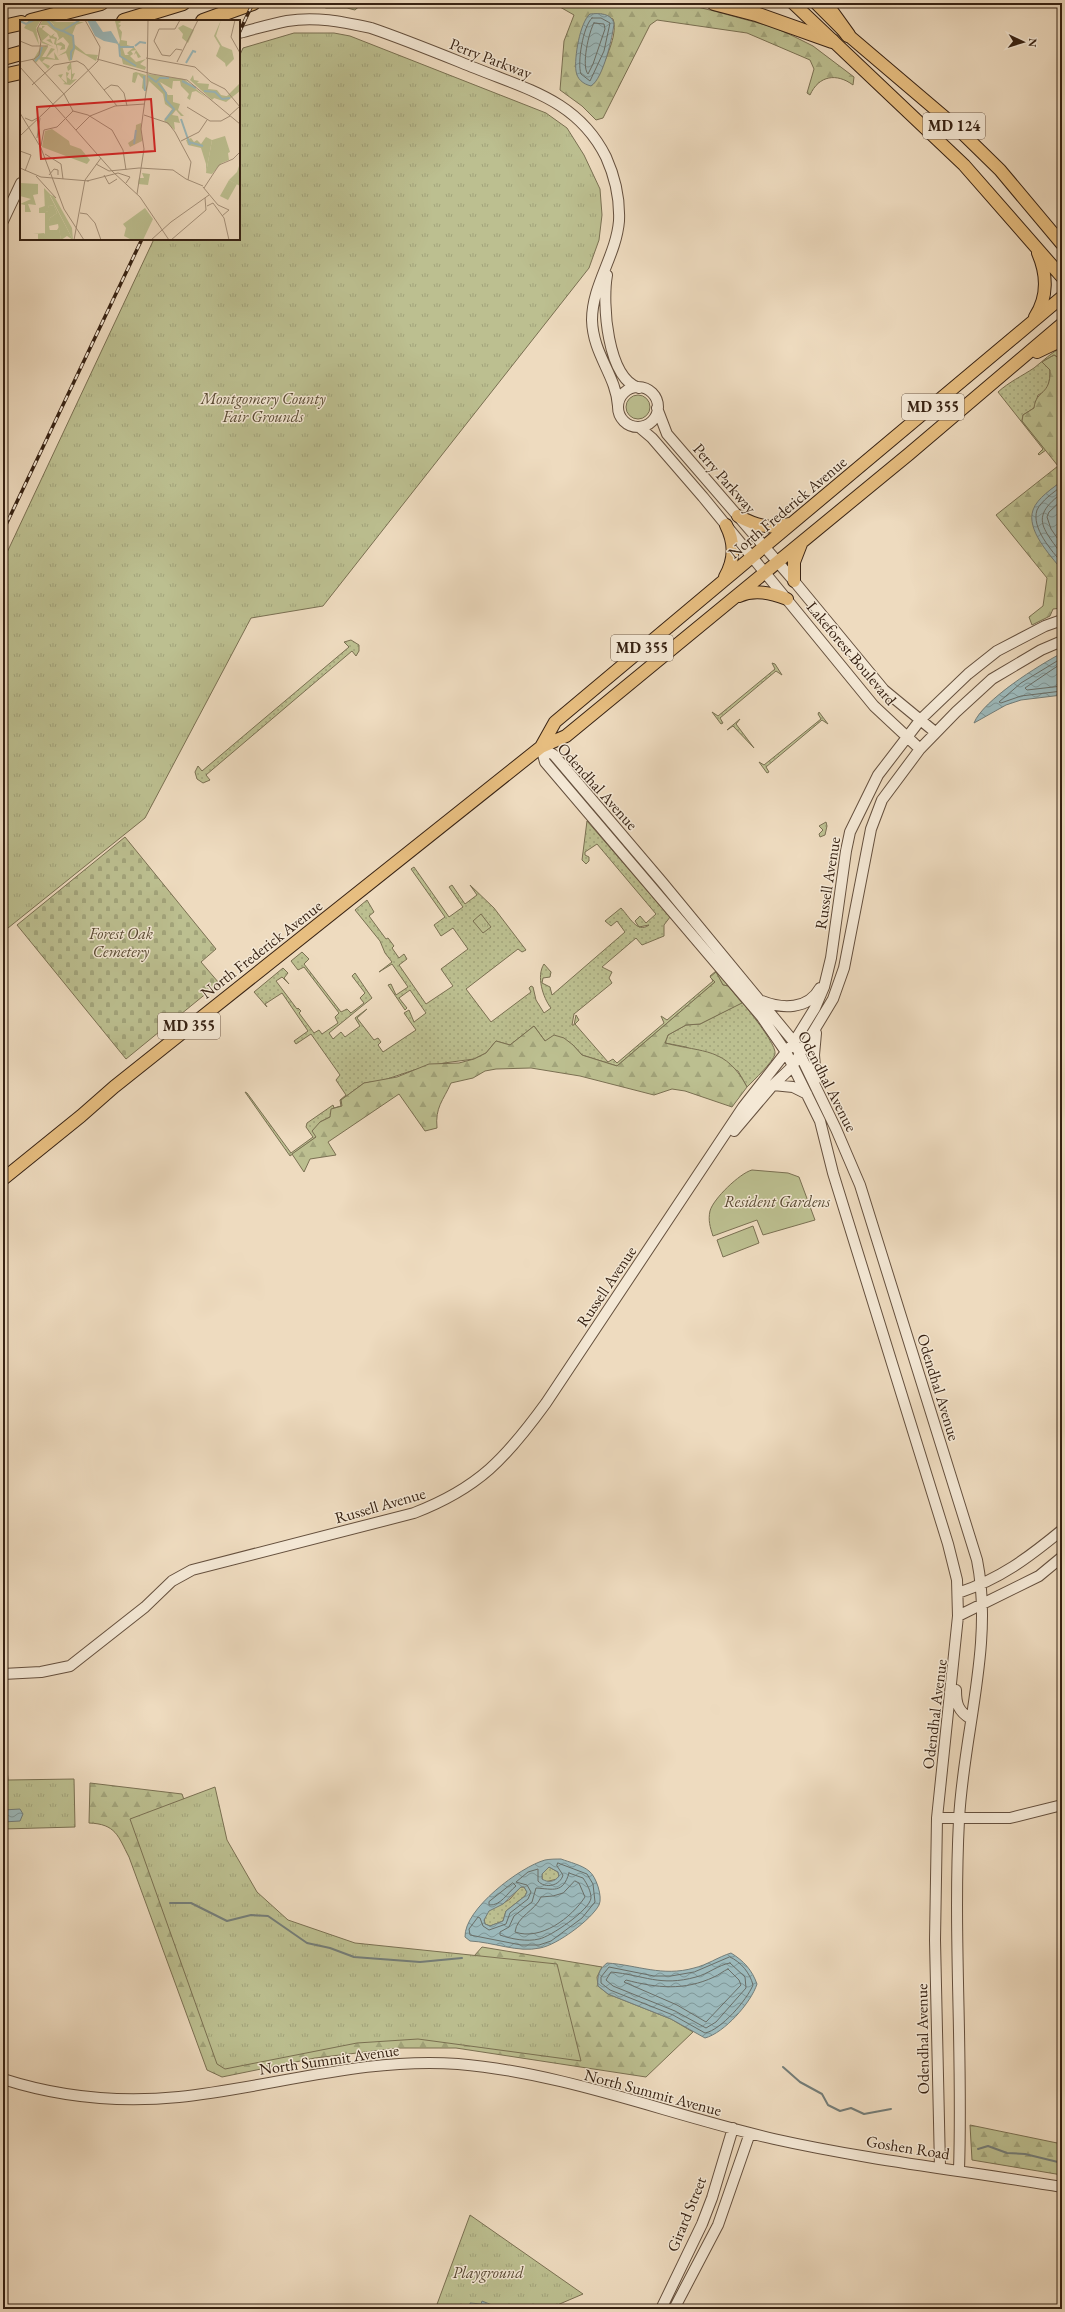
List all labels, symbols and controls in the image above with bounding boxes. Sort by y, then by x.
inset map [20,20,240,240]
north arrow [1003,22,1043,62]
street label: Perry Parkway [447,33,536,84]
text: N [1026,38,1040,48]
road number: MD 124 [923,113,985,139]
park label: Montgomery County Fair Grounds [199,388,326,427]
road number: MD 355 [902,394,964,420]
street label: Perry Parkway [688,439,762,519]
street label: North Frederick Avenue [724,452,851,563]
street label: Lakeforest Boulevard [802,597,902,710]
road number: MD 355 [611,635,673,661]
street label: Odendhal Avenue [553,738,642,834]
street label: Russell Avenue [810,835,845,931]
street label: North Frederick Avenue [196,895,326,1003]
park label: Forest Oak Cemetery [88,923,154,962]
road number: MD 355 [158,1013,220,1039]
street label: Odendhal Avenue [793,1027,862,1135]
park label: Resident Gardens [724,1191,831,1212]
street label: Russell Avenue [572,1242,641,1331]
street label: Odendhal Avenue [912,1331,965,1443]
street label: Russell Avenue [332,1483,428,1528]
street label: Odendhal Avenue [917,1658,952,1770]
street label: Odendhal Avenue [911,1983,934,2095]
street label: North Summit Avenue [258,2039,400,2080]
street label: North Summit Avenue [582,2064,724,2121]
street label: Goshen Road [865,2131,952,2165]
street label: Girard Street [662,2174,711,2255]
park label: Playground [452,2262,524,2283]

